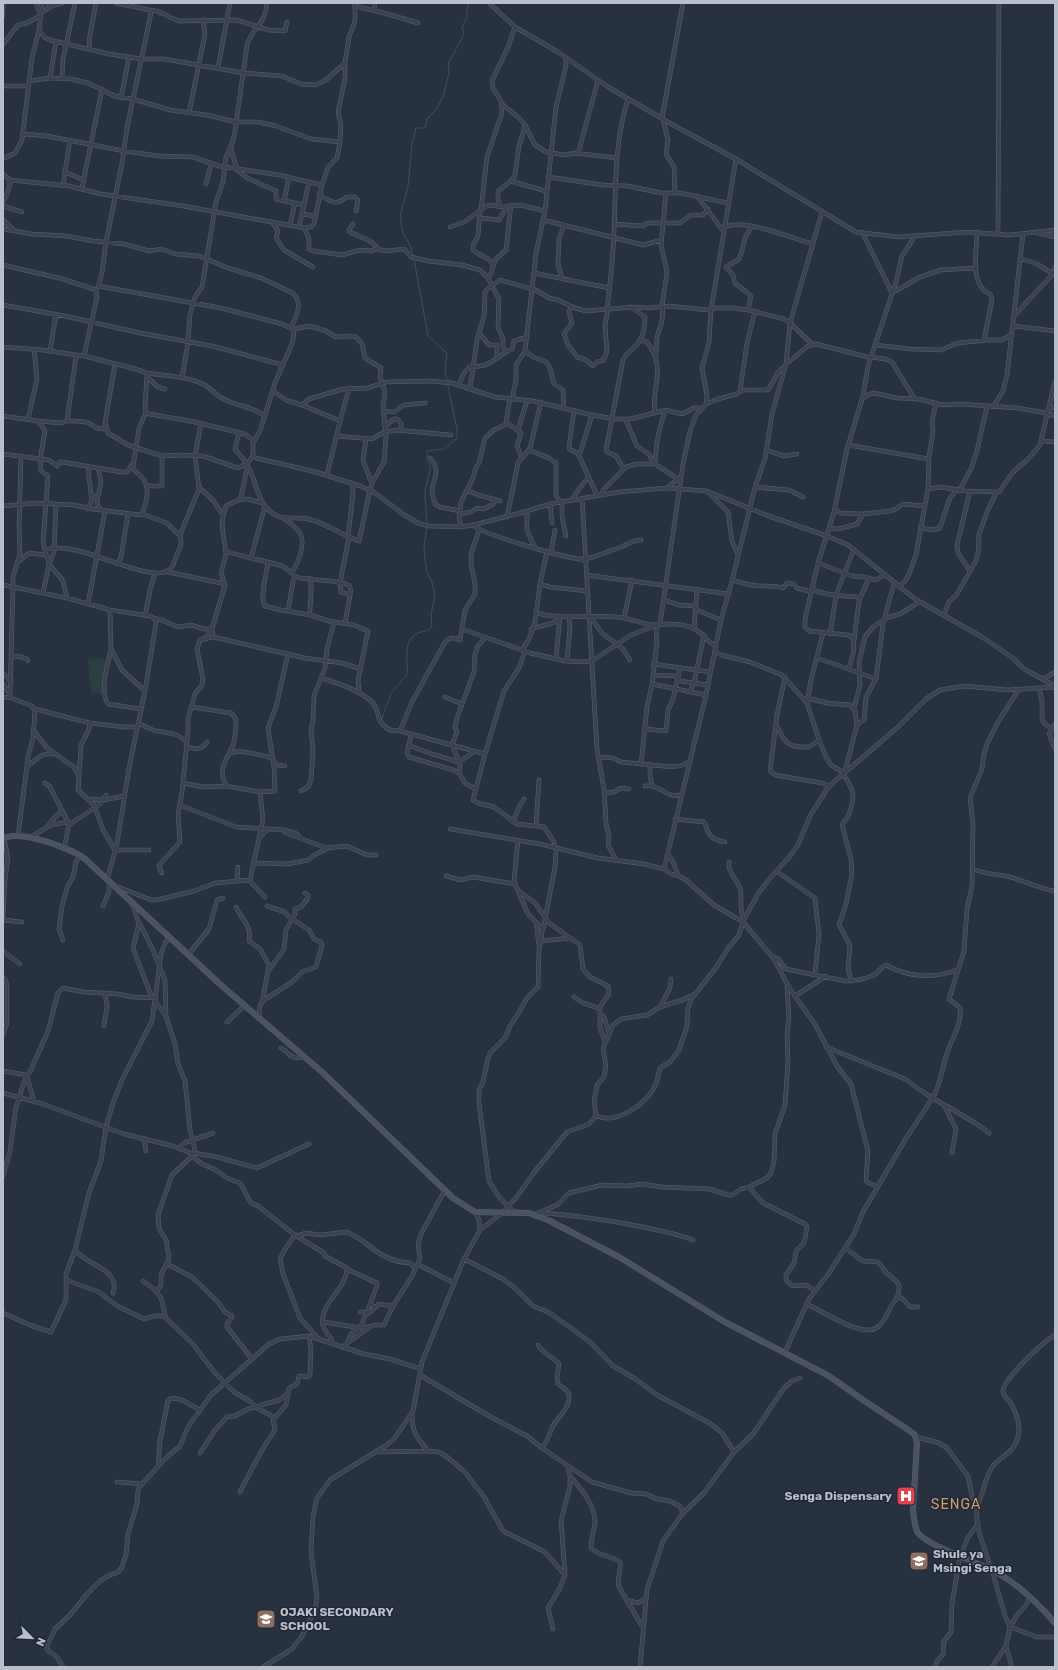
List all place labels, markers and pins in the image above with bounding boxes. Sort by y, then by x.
hospital icon: Senga Dispensary [895,1485,917,1507]
place label: Senga Dispensary [785,1489,892,1503]
place label: Shule ya Msingi Senga [933,1547,1012,1575]
school or university icon: Shule ya Msingi Senga [908,1550,930,1572]
place label: OJAKI SECONDARY SCHOOL [280,1605,394,1633]
school or university icon: OJAKI SECONDARY SCHOOL [255,1608,277,1630]

